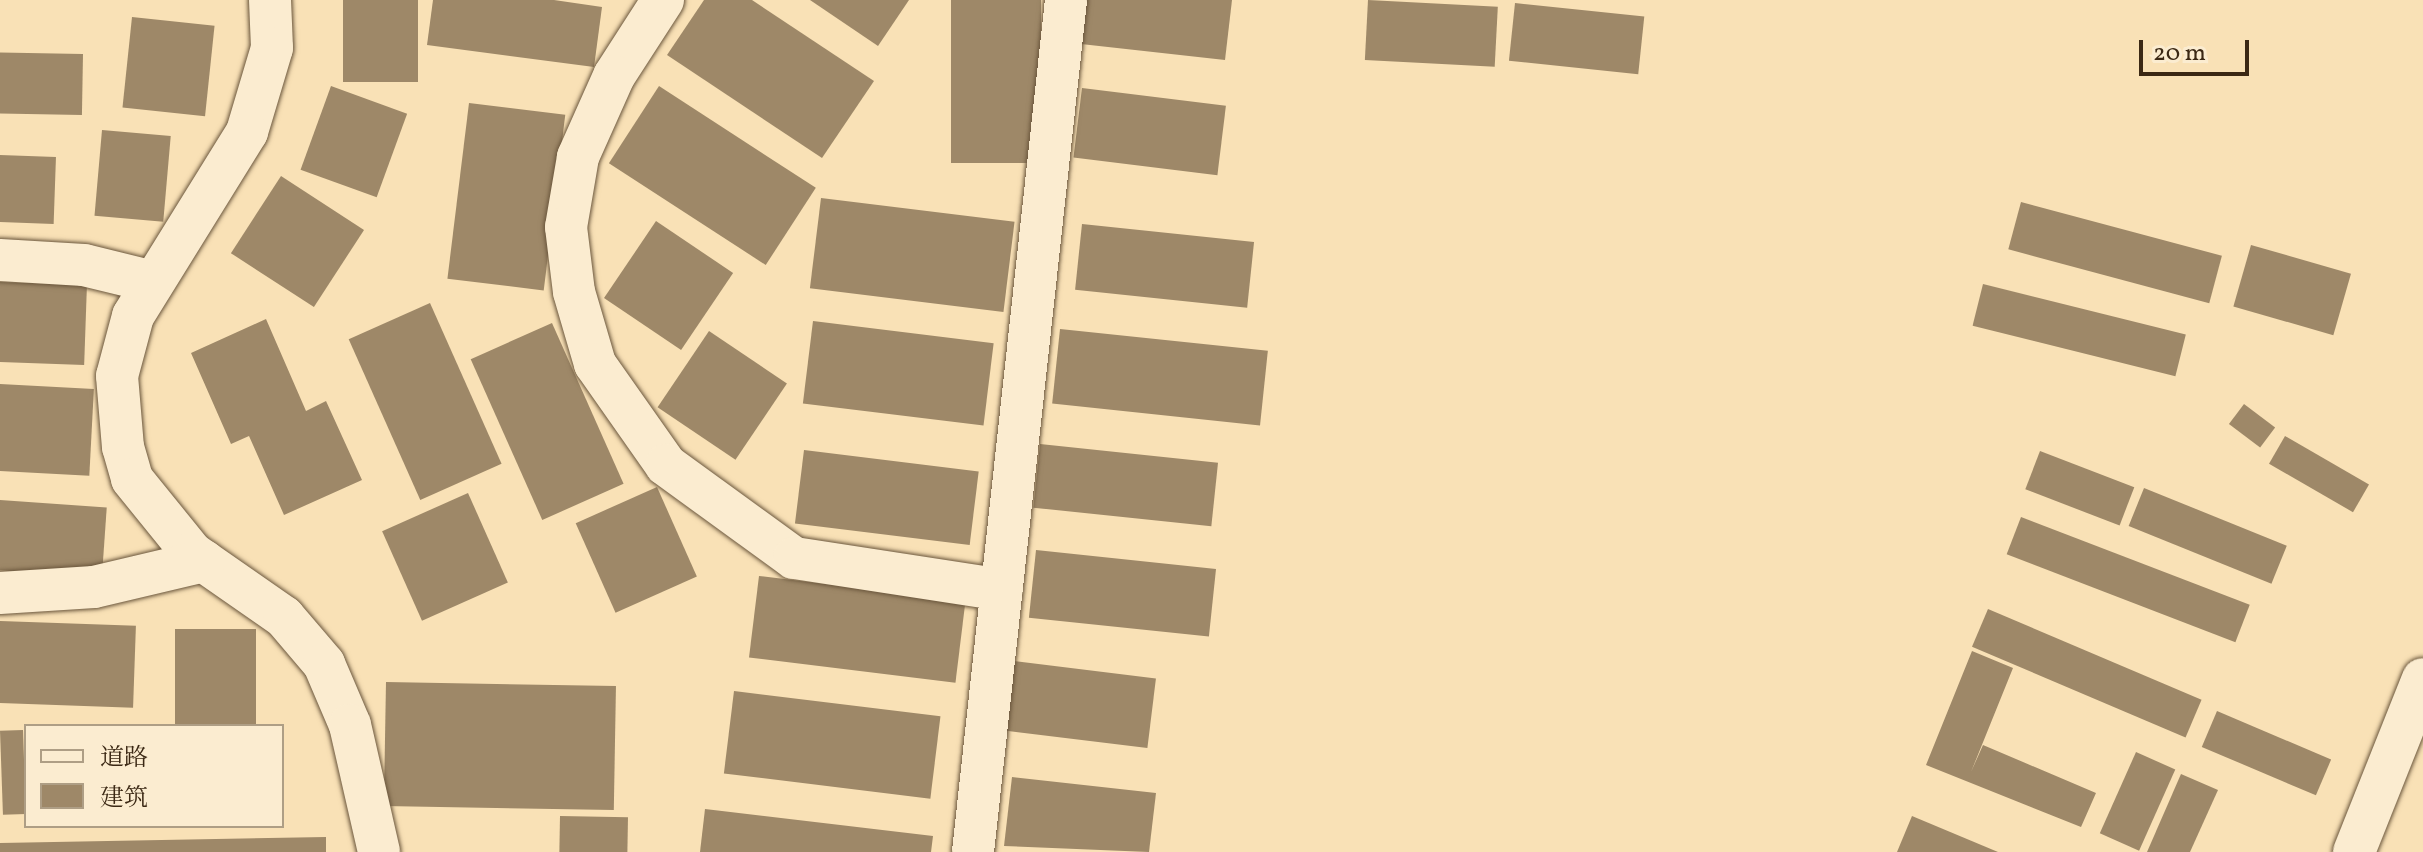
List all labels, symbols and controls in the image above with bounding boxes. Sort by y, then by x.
scale bar [2143,24,2253,74]
text: 20 m [2153,37,2206,71]
legend [24,724,284,828]
text: 道路 [100,742,148,776]
text: 建筑 [100,782,148,816]

